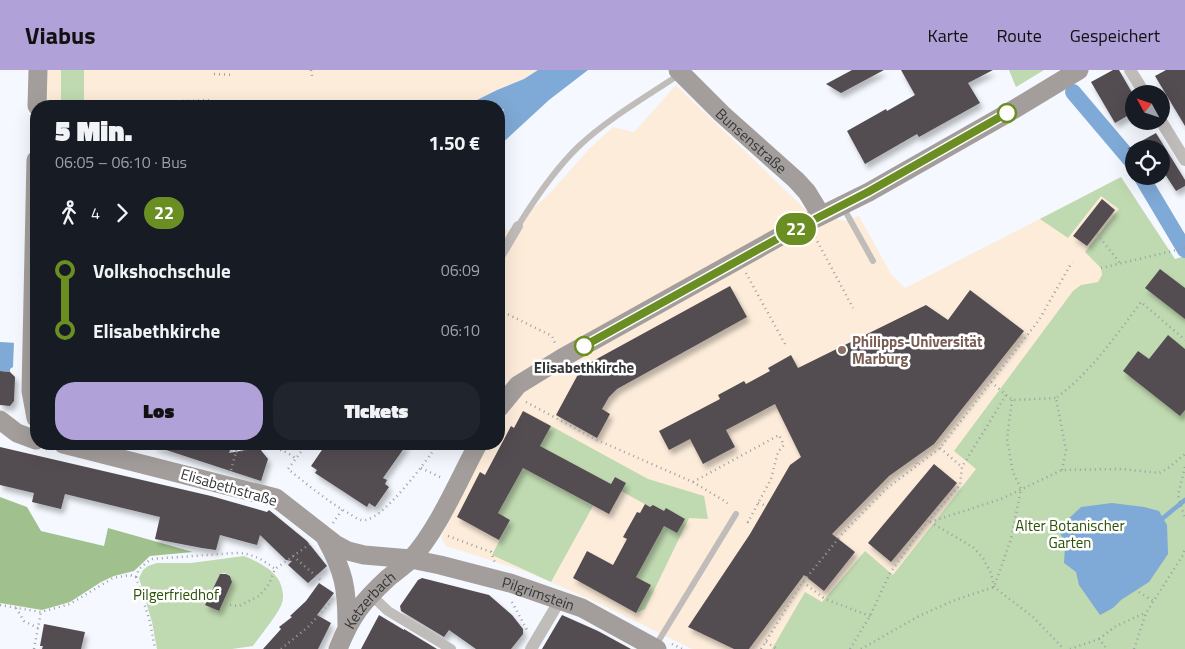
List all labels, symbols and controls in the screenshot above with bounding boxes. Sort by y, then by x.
text: Viabus [25,17,96,53]
text: Karte [927,22,968,49]
text: Route [996,22,1042,49]
text: Gespeichert [1070,22,1160,49]
north arrow [1125,85,1170,130]
map controls [1125,85,1170,185]
street label: Bunsenstraße [710,102,793,179]
unlabelled marker [997,103,1017,123]
text: 5 Min. [55,109,132,152]
text: 1.50 € [428,128,480,157]
button: locate [1125,140,1170,185]
text: 06:05 – 06:10 · Bus [55,150,187,174]
icon: walk [55,199,83,227]
icon: forward [108,199,136,227]
text: 22 [154,199,174,226]
text: 4 [91,201,100,225]
line badge: 22 [774,213,818,245]
text: 22 [786,215,806,242]
text: Volkshochschule [93,256,231,285]
text: 06:09 [441,258,480,282]
text: Elisabethkirche [93,316,220,345]
text: 06:10 [441,318,480,342]
place label: Philipps-Universität Marburg [852,330,983,370]
marker: Elisabethkirche [574,336,594,356]
marker: Philipps-Universität Marburg [836,344,848,356]
place label: Elisabethkirche [534,356,635,379]
button: Los [55,382,263,440]
button: Tickets [273,382,480,440]
street label: Elisabethstraße [178,462,280,512]
park label: Alter Botanischer Garten [1015,514,1125,554]
street label: Ketzerbach [338,565,400,633]
street label: Pilgrimstein [500,570,578,616]
park label: Pilgerfriedhof [133,583,219,606]

